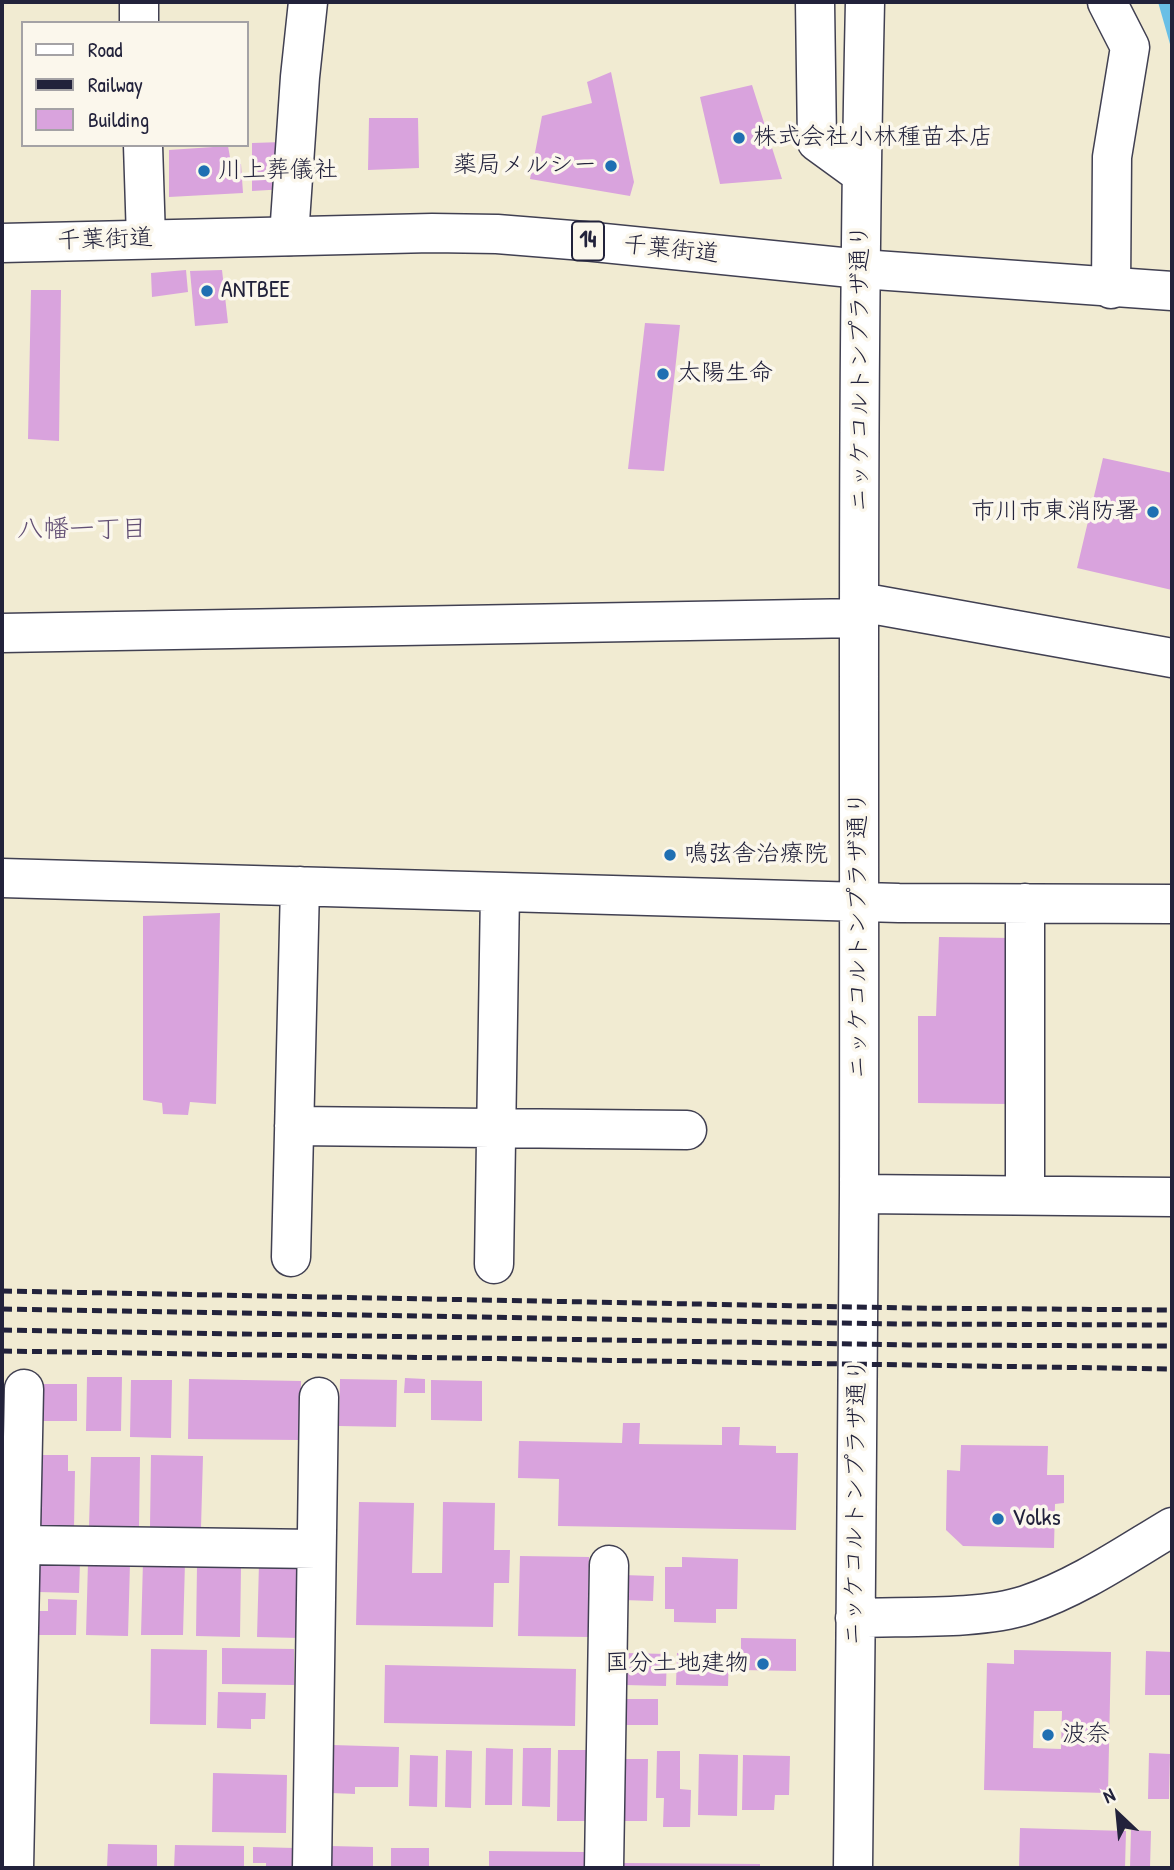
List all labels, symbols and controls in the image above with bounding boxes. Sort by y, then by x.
legend [21,21,248,147]
text: Road [88,35,122,64]
text: Railway [88,70,143,99]
text: Building [88,105,149,134]
place label: 株式会社小林種苗本店 [753,124,993,152]
marker: 株式会社小林種苗本店 [731,130,747,146]
place label: 薬局メルシー [453,152,597,180]
place label: 川上葬儀社 [218,157,338,185]
marker: 薬局メルシー [603,158,619,174]
marker: 川上葬儀社 [196,163,212,179]
road number: 14 [572,222,604,260]
street label: 千葉街道 [57,224,153,256]
street label: ニッケコルトンプラザ通り [847,224,875,512]
street label: 千葉街道 [622,231,720,269]
place label: ANTBEE [221,277,290,305]
marker: ANTBEE [199,283,215,299]
place label: 太陽生命 [677,360,773,388]
marker: 太陽生命 [655,366,671,382]
place label: 市川市東消防署 [971,498,1139,526]
marker: 市川市東消防署 [1145,504,1161,520]
district label: 八幡一丁目 [17,514,147,546]
street label: ニッケコルトンプラザ通り [845,791,873,1079]
place label: 鳴弦舎治療院 [684,841,828,869]
marker: 鳴弦舎治療院 [662,847,678,863]
street label: ニッケコルトンプラザ通り [839,1358,873,1646]
place label: Volks [1012,1505,1061,1533]
marker: Volks [990,1511,1006,1527]
place label: 国分土地建物 [605,1650,749,1678]
marker: 国分土地建物 [755,1656,771,1672]
place label: 波奈 [1062,1721,1110,1749]
marker: 波奈 [1040,1727,1056,1743]
north arrow [1083,1779,1153,1849]
text: N [1099,1781,1119,1809]

